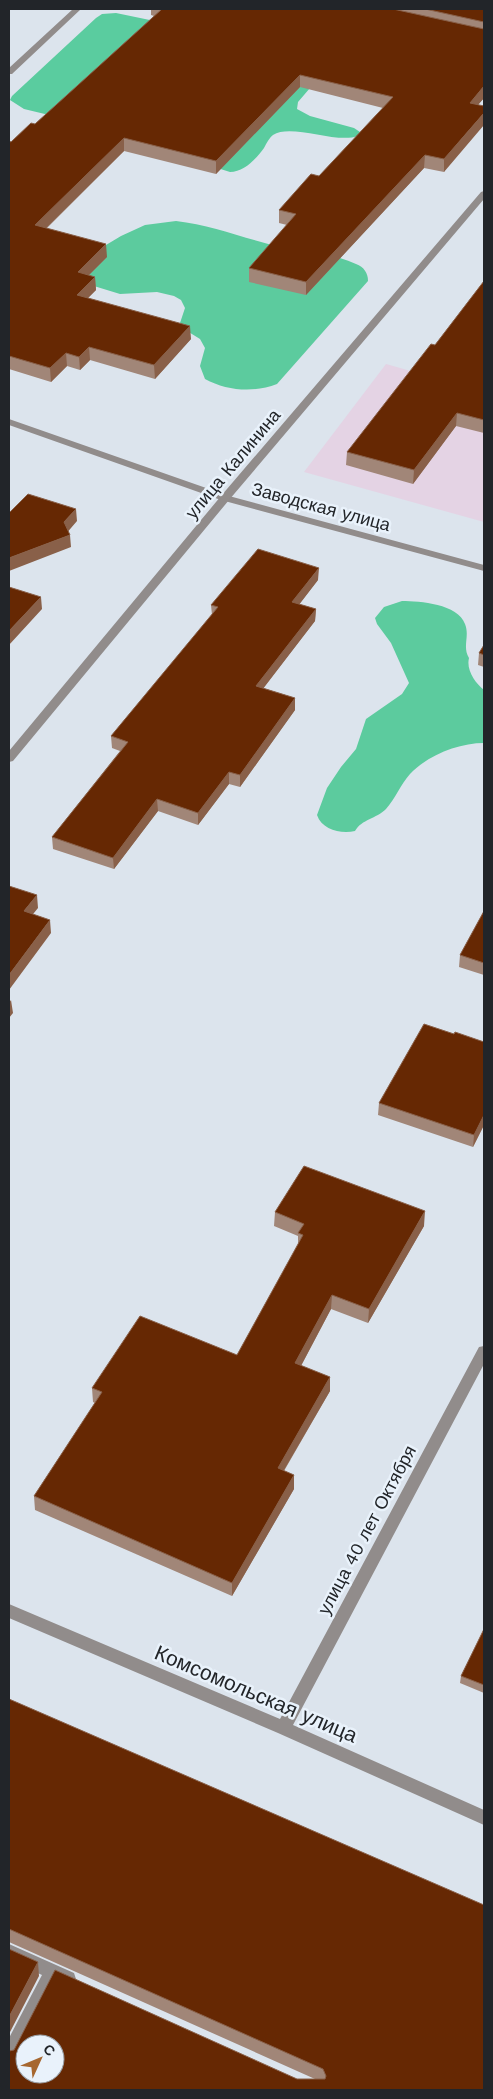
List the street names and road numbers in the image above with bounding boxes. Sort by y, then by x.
street label: улица Калинина [181,404,285,523]
street label: Заводская улица [249,478,394,535]
street label: улица 40 лет Октября [313,1442,420,1618]
street label: Комсомольская улица [151,1639,362,1748]

